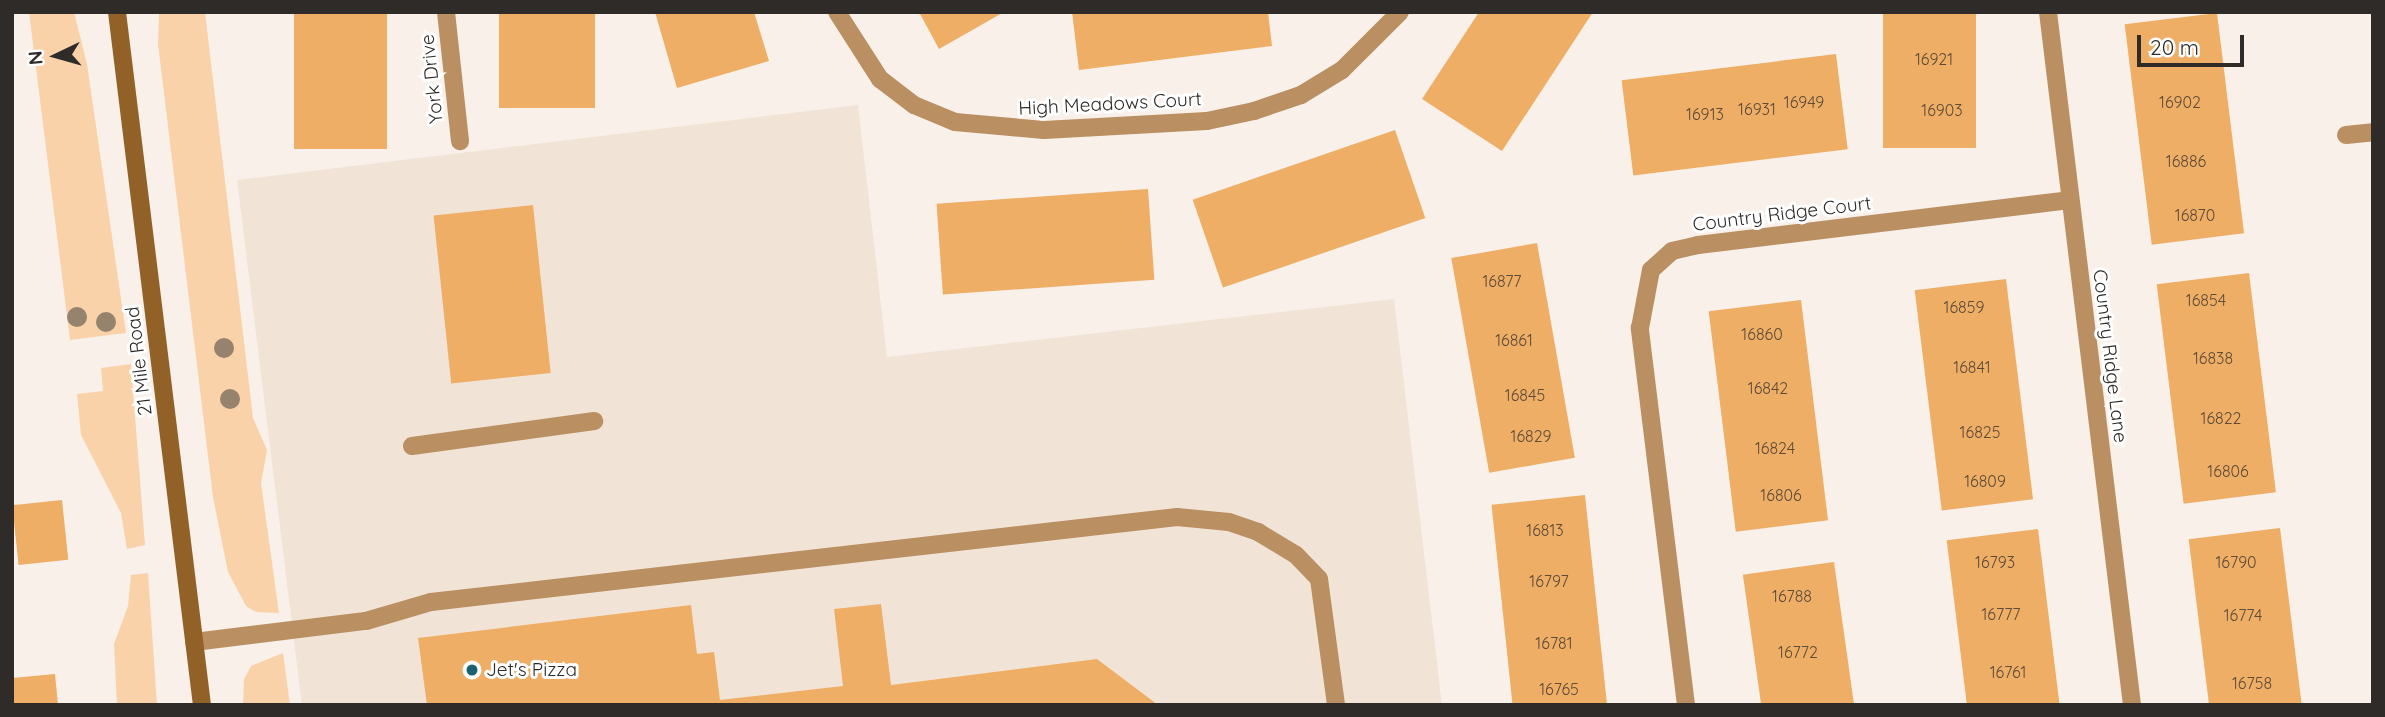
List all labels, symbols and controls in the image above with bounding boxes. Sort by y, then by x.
north arrow [21,21,91,91]
scale bar [2140,21,2247,65]
street label: York Drive [416,33,448,125]
text: 20 m [2150,34,2199,60]
house number: 16921 [1915,49,1953,69]
text: N [23,50,48,66]
street label: High Meadows Court [1018,88,1202,120]
house number: 16949 [1784,92,1824,112]
house number: 16902 [2159,92,2201,112]
house number: 16931 [1738,99,1776,119]
house number: 16903 [1921,100,1963,120]
house number: 16913 [1686,104,1724,124]
house number: 16886 [2166,151,2206,171]
street label: Country Ridge Court [1691,192,1873,236]
house number: 16870 [2175,205,2215,225]
street label: Country Ridge Lane [2088,268,2132,444]
house number: 16877 [1482,271,1522,291]
house number: 16854 [2186,290,2226,310]
house number: 16859 [1944,297,1984,317]
street label: 21 Mile Road [121,305,157,417]
house number: 16860 [1741,324,1783,344]
house number: 16861 [1495,330,1533,350]
house number: 16838 [2193,348,2233,368]
house number: 16841 [1953,357,1991,377]
house number: 16842 [1748,378,1788,398]
house number: 16845 [1505,385,1545,405]
house number: 16822 [2201,408,2241,428]
house number: 16825 [1960,422,2000,442]
house number: 16829 [1511,426,1551,446]
house number: 16824 [1755,438,1795,458]
house number: 16806 [2207,461,2249,481]
house number: 16809 [1964,471,2006,491]
house number: 16806 [1760,485,1802,505]
house number: 16813 [1526,520,1564,540]
house number: 16793 [1975,552,2015,572]
house number: 16790 [2215,552,2257,572]
house number: 16797 [1529,571,1569,591]
house number: 16788 [1772,586,1812,606]
house number: 16777 [1981,604,2021,624]
house number: 16774 [2224,605,2262,625]
house number: 16781 [1535,633,1573,653]
house number: 16772 [1778,642,1818,662]
place label: Jet's Pizza [486,659,577,681]
marker: Jet's Pizza [464,662,480,678]
house number: 16761 [1990,662,2026,682]
house number: 16758 [2232,673,2272,693]
house number: 16765 [1539,679,1579,699]

